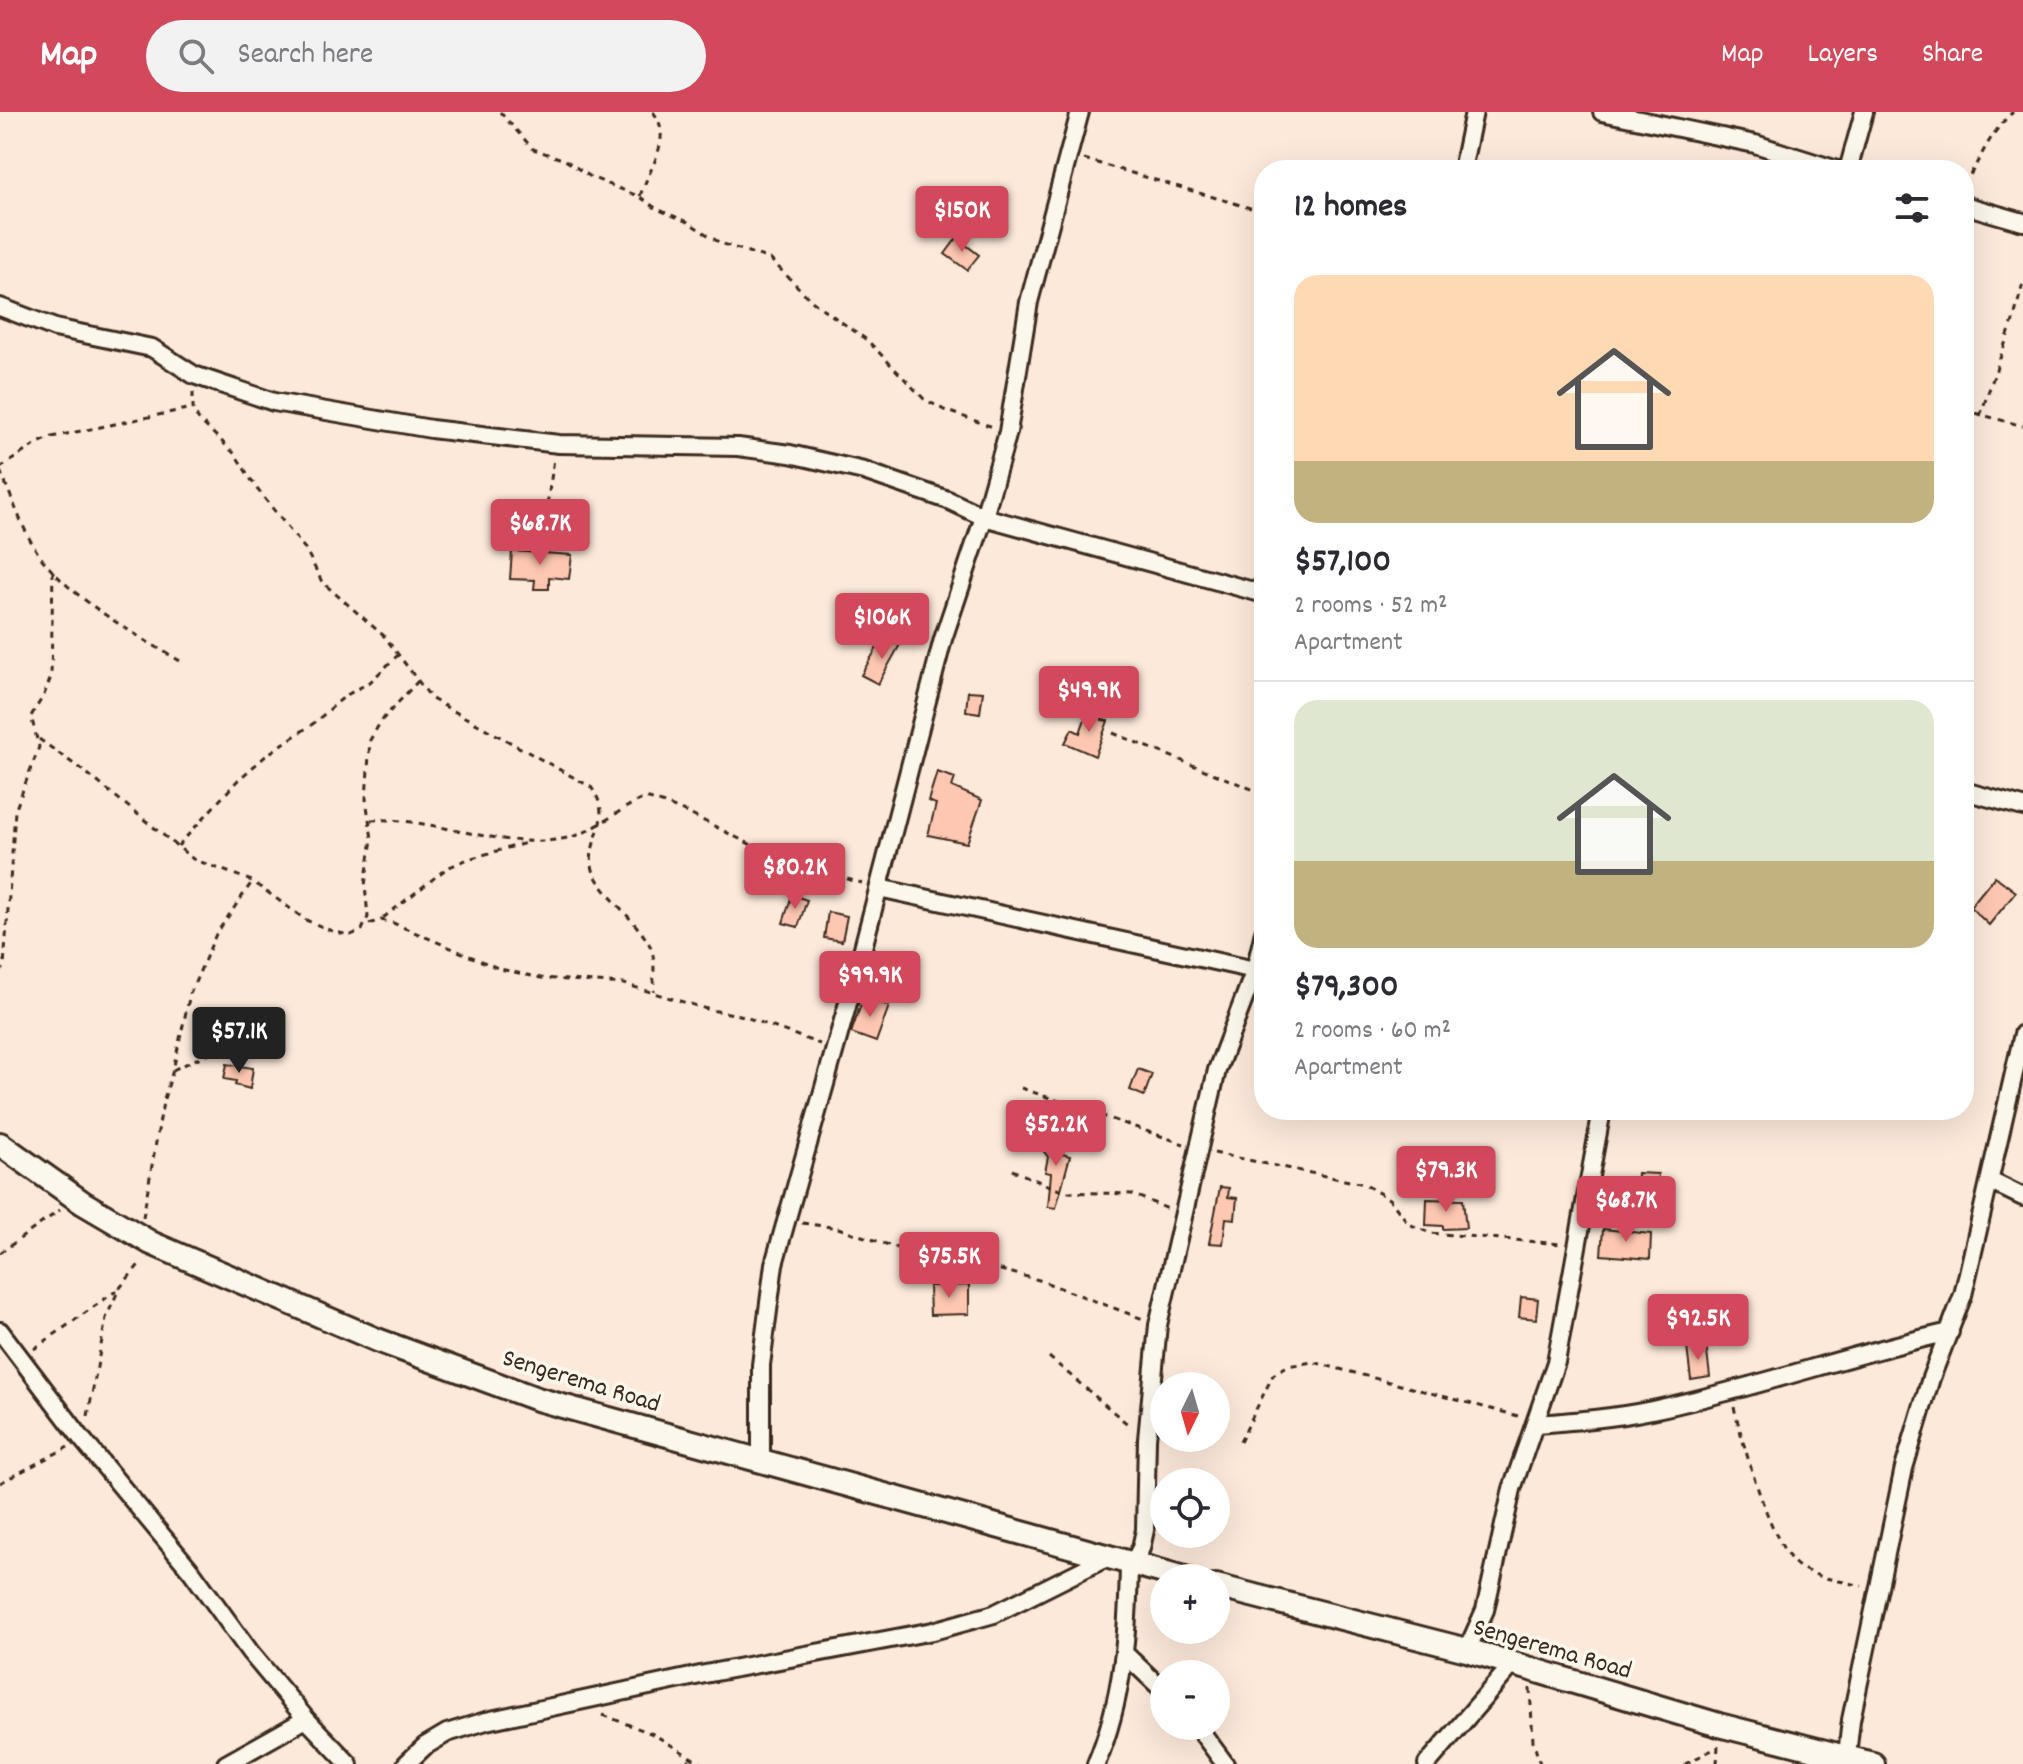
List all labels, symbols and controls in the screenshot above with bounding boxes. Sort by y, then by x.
search box [146,20,706,92]
text: Map [40,29,98,84]
icon: search [174,34,218,78]
text: Search here [238,35,373,78]
text: Map [1721,36,1764,76]
text: Layers [1808,36,1878,76]
text: Share [1922,36,1983,76]
text: 12 homes [1294,184,1407,233]
pin: $150K [906,186,1018,254]
icon: filters [1890,186,1934,230]
text: $150K [933,193,991,230]
icon: home [1542,327,1686,471]
pin: $68.7K [475,499,605,567]
text: $68.7K [509,506,571,543]
text: $57,100 [1294,539,1391,588]
text: 2 rooms · 52 m² [1294,588,1447,625]
pin: $106K [826,593,938,661]
text: $106K [853,600,911,637]
text: Apartment [1294,625,1403,662]
pin: $49.9K [1024,666,1154,734]
text: $49.9K [1057,673,1121,710]
icon: home [1542,752,1686,896]
pin: $80.2K [730,843,860,911]
text: $80.2K [762,850,828,887]
pin: $99.9K [805,951,935,1019]
text: $99.9K [837,958,903,995]
text: $79,300 [1294,964,1398,1013]
pin: $57.1K [174,1007,304,1075]
text: 2 rooms · 60 m² [1294,1013,1451,1050]
text: $57.1K [210,1014,268,1051]
text: Apartment [1294,1050,1403,1087]
pin: $52.2K [991,1100,1121,1168]
text: $52.2K [1024,1107,1088,1144]
pin: $79.3K [1381,1146,1511,1214]
text: $79.3K [1415,1153,1477,1190]
pin: $68.7K [1561,1176,1691,1244]
text: $68.7K [1595,1183,1657,1220]
pin: $75.5K [884,1232,1014,1300]
text: $75.5K [917,1239,981,1276]
pin: $92.5K [1633,1294,1763,1362]
text: $92.5K [1666,1301,1730,1338]
street label: Sengerema Road [497,1341,665,1424]
north arrow [1150,1372,1230,1452]
map controls [1150,1372,1230,1740]
button: locate [1150,1468,1230,1548]
button: + [1150,1564,1230,1644]
street label: Sengerema Road [1468,1610,1636,1691]
button: − [1150,1660,1230,1740]

